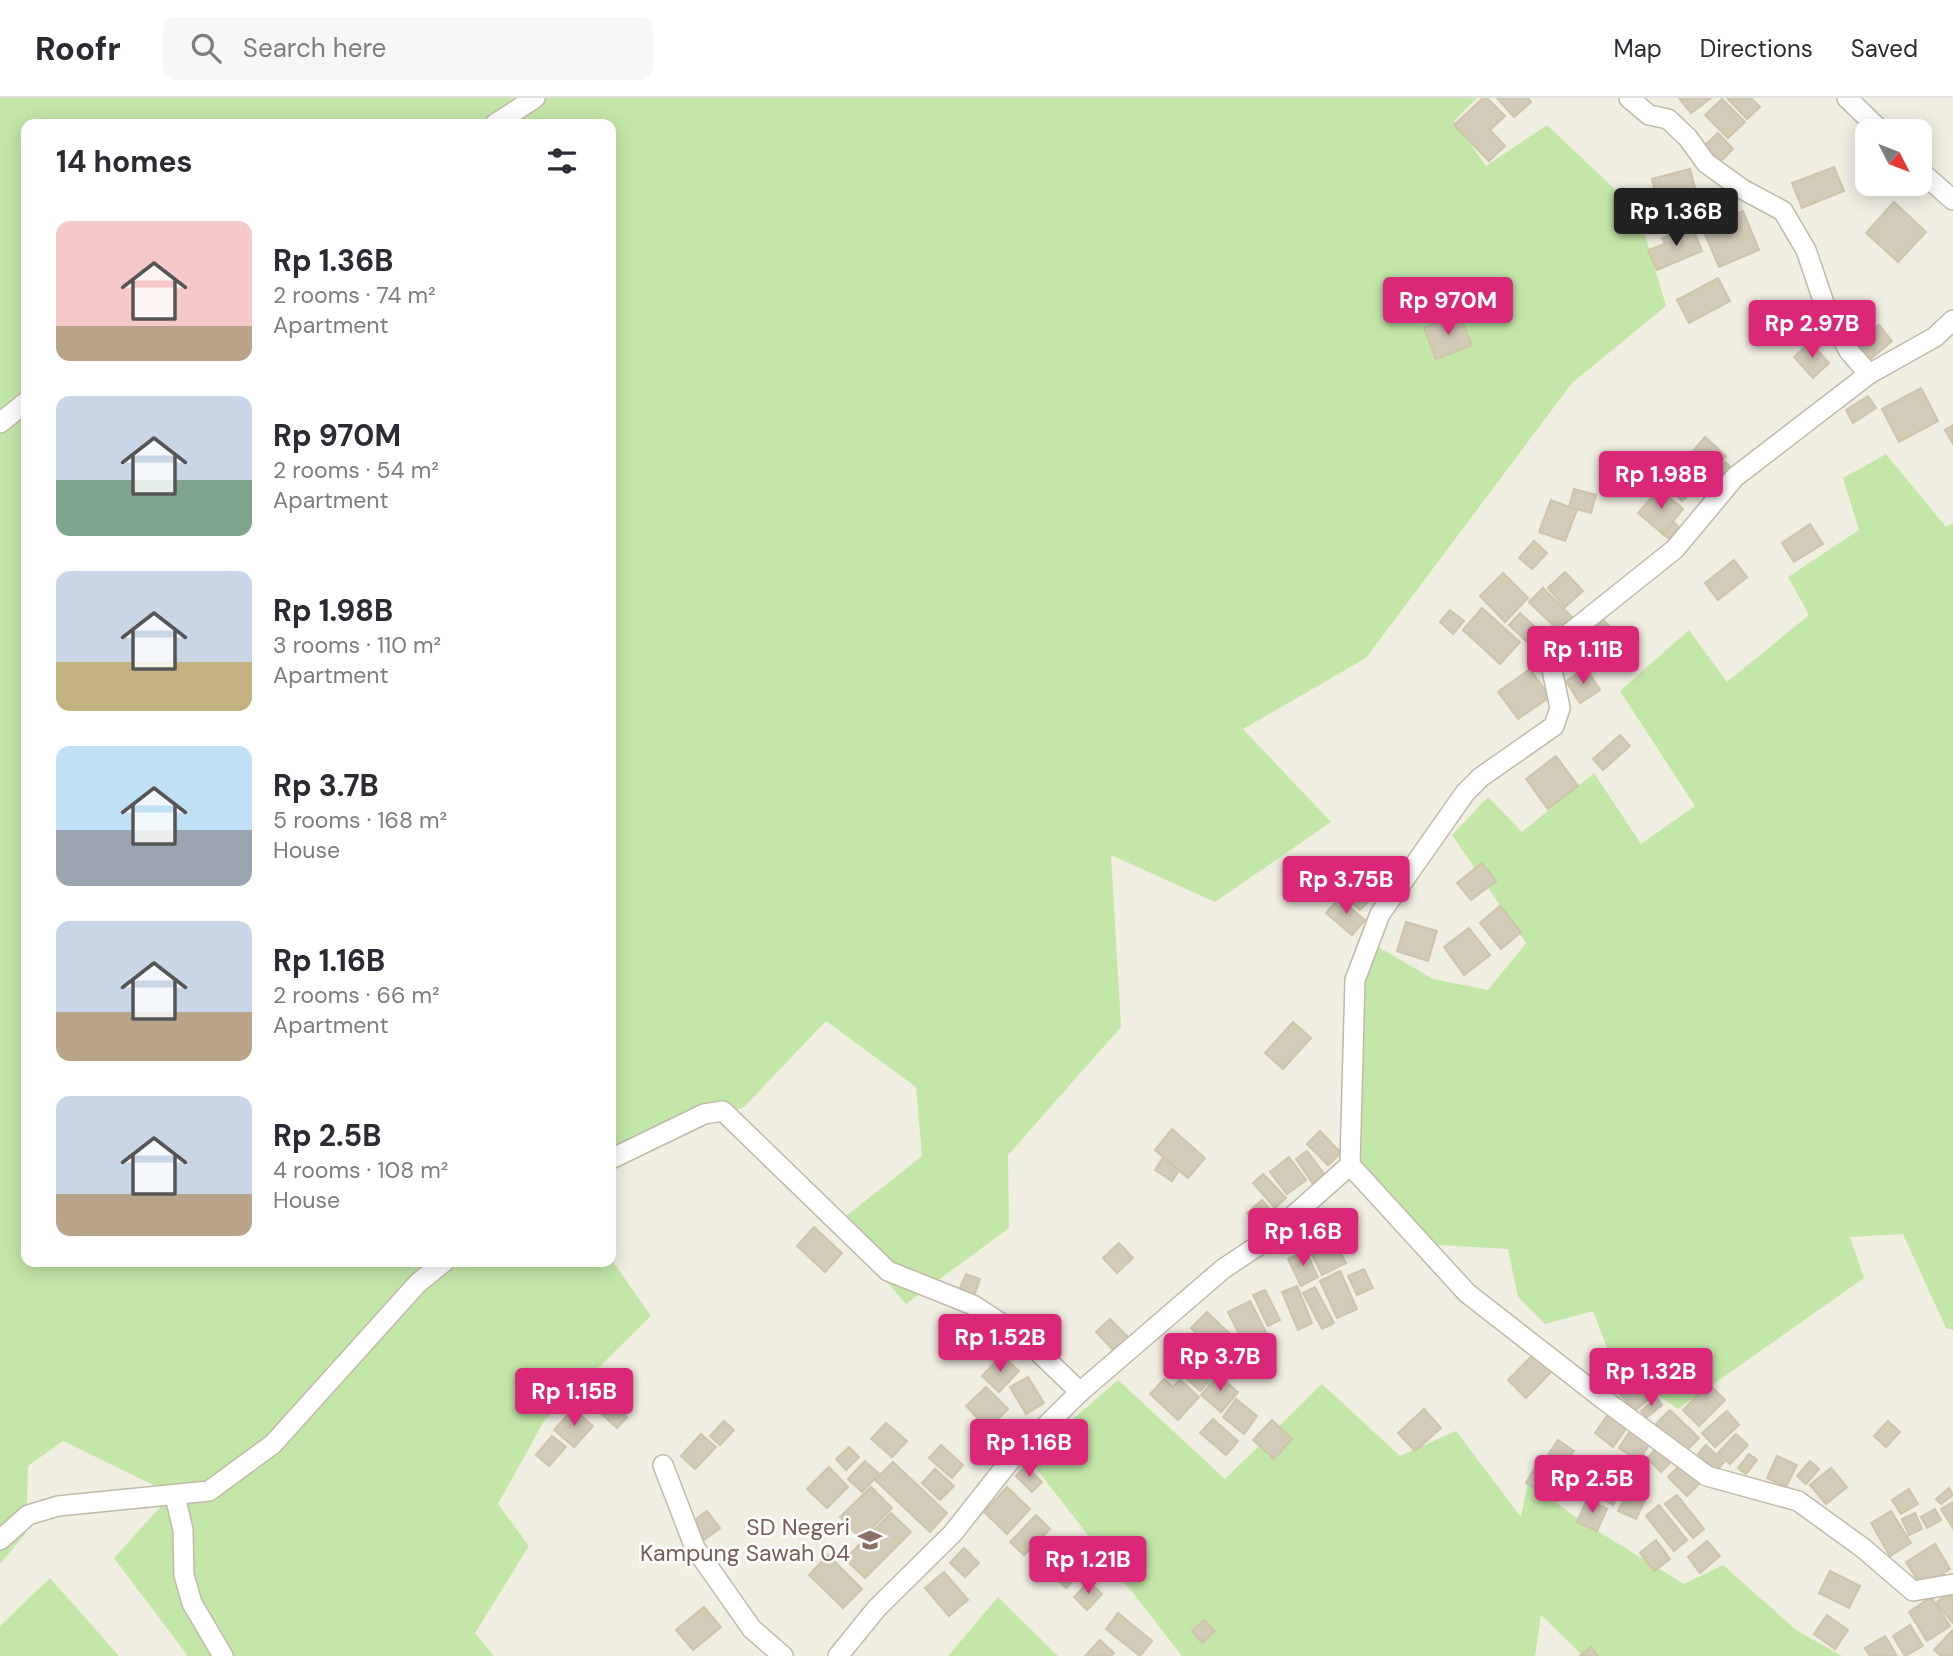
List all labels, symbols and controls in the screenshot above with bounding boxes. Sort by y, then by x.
search box [163,17,653,80]
text: Roofr [35,27,121,70]
icon: search [187,29,225,67]
text: Search here [243,31,386,65]
text: Map [1614,33,1662,64]
text: Directions [1700,33,1813,64]
text: Saved [1851,33,1918,64]
north arrow [1855,119,1932,196]
map controls [1855,119,1932,196]
text: 14 homes [56,142,193,181]
icon: filters [543,142,581,180]
pin: Rp 1.36B [1604,188,1748,248]
text: Rp 1.36B [1630,196,1722,226]
text: Rp 1.36B [273,241,393,280]
icon: home [112,249,196,333]
pin: Rp 970M [1383,278,1513,337]
text: 2 rooms · 74 m² [273,280,436,310]
text: Rp 970M [1399,285,1497,315]
pin: Rp 2.97B [1740,300,1884,360]
text: Rp 2.97B [1765,308,1859,338]
text: Apartment [273,310,388,340]
text: Rp 970M [273,416,401,455]
icon: home [112,424,196,508]
pin: Rp 1.98B [1589,452,1733,511]
text: 2 rooms · 54 m² [273,455,439,485]
text: Rp 1.98B [1615,459,1707,489]
text: Apartment [273,485,388,515]
text: Rp 1.98B [273,591,393,630]
icon: home [112,599,196,683]
pin: Rp 1.11B [1511,626,1655,686]
text: 3 rooms · 110 m² [273,630,441,660]
text: Rp 1.11B [1543,634,1623,664]
text: Apartment [273,660,388,690]
text: Rp 3.7B [273,766,379,805]
icon: home [112,774,196,858]
text: 5 rooms · 168 m² [273,805,447,835]
text: House [273,835,340,865]
pin: Rp 3.75B [1274,856,1418,916]
text: Rp 3.75B [1299,864,1393,894]
text: Rp 1.16B [273,941,385,980]
icon: home [112,949,196,1033]
text: 2 rooms · 66 m² [273,980,440,1010]
text: Apartment [273,1010,388,1040]
text: Rp 2.5B [273,1116,381,1155]
icon: home [112,1124,196,1208]
text: 4 rooms · 108 m² [273,1155,448,1185]
text: House [273,1185,340,1215]
pin: Rp 1.6B [1238,1208,1368,1268]
text: Rp 1.6B [1264,1216,1342,1246]
pin: Rp 1.52B [928,1314,1072,1374]
text: Rp 1.52B [954,1322,1046,1352]
pin: Rp 3.7B [1155,1334,1285,1393]
text: Rp 3.7B [1180,1341,1260,1371]
pin: Rp 1.32B [1579,1348,1723,1408]
text: Rp 1.32B [1606,1356,1696,1386]
pin: Rp 1.15B [502,1368,646,1428]
text: Rp 1.15B [531,1376,617,1406]
pin: Rp 1.16B [957,1420,1101,1479]
text: Rp 1.16B [986,1427,1072,1457]
pin: Rp 2.5B [1527,1456,1657,1515]
text: Rp 2.5B [1550,1463,1634,1493]
place label: SD Negeri Kampung Sawah 04 [640,1512,850,1568]
school or university icon: SD Negeri Kampung Sawah 04 [856,1526,884,1554]
pin: Rp 1.21B [1016,1536,1160,1596]
text: Rp 1.21B [1045,1544,1131,1574]

